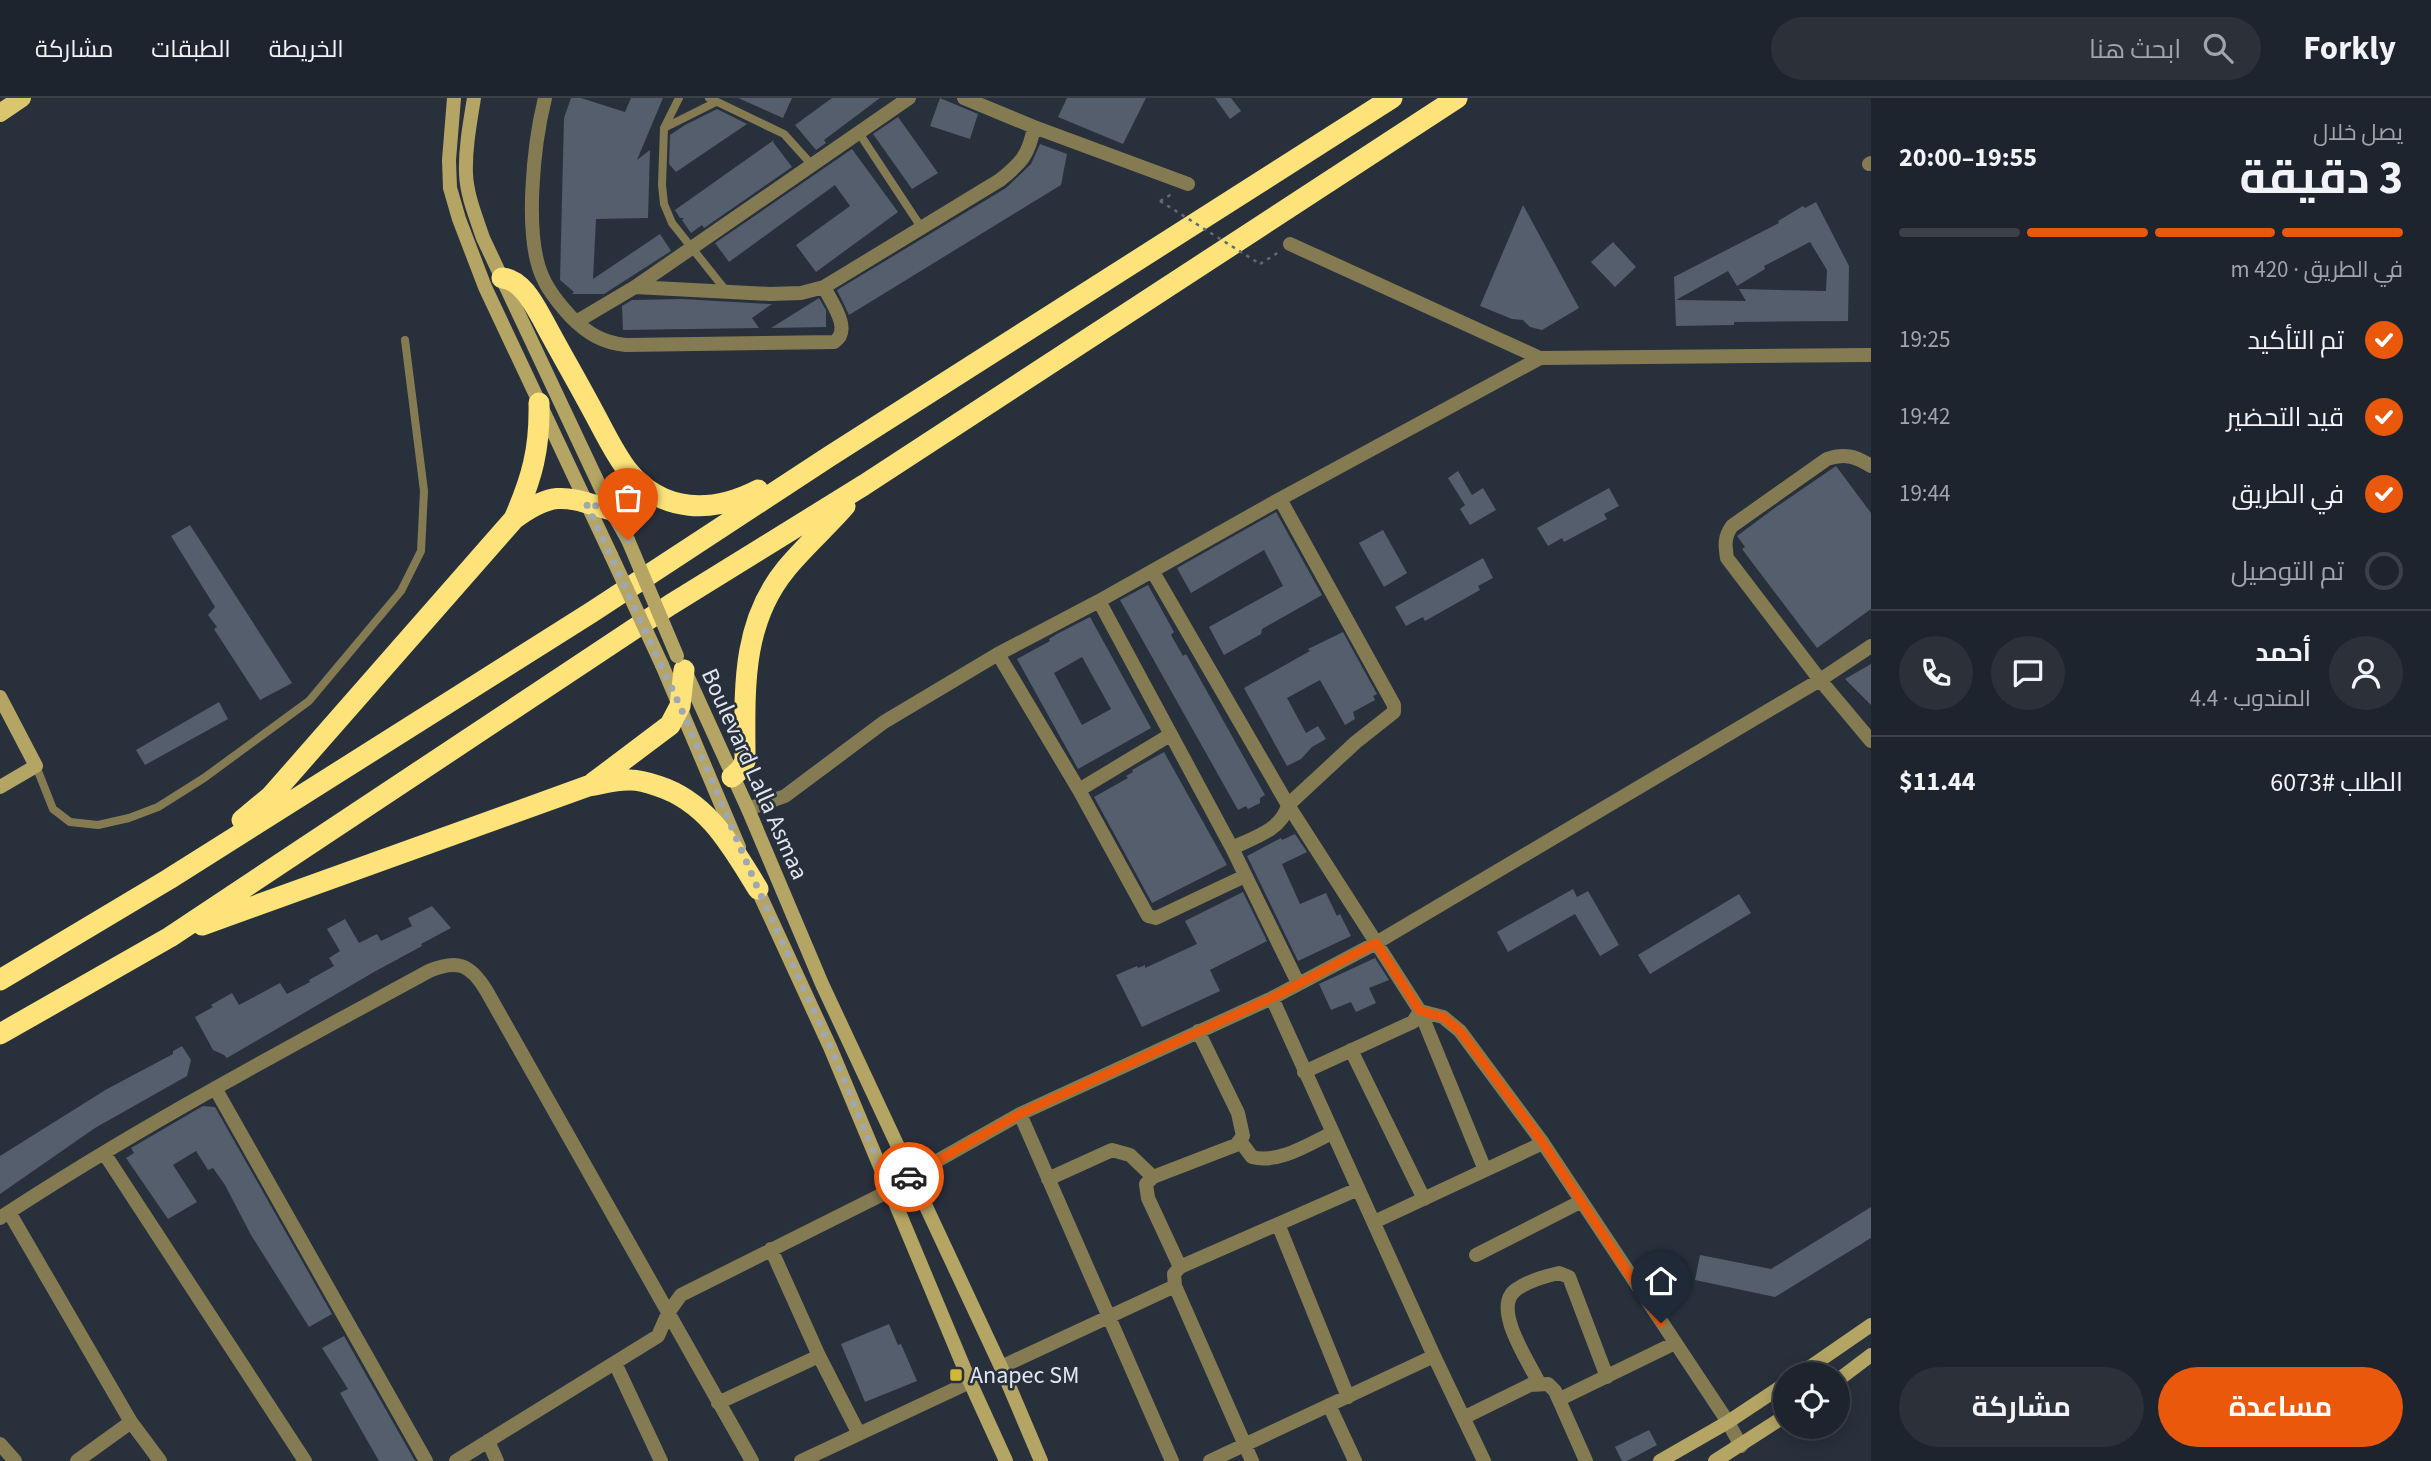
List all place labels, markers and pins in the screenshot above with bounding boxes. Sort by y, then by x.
pin [598,468,658,540]
pin [1631,1251,1691,1323]
place label: Anapec SM [970,1358,1080,1393]
marker: Anapec SM [948,1367,964,1383]

